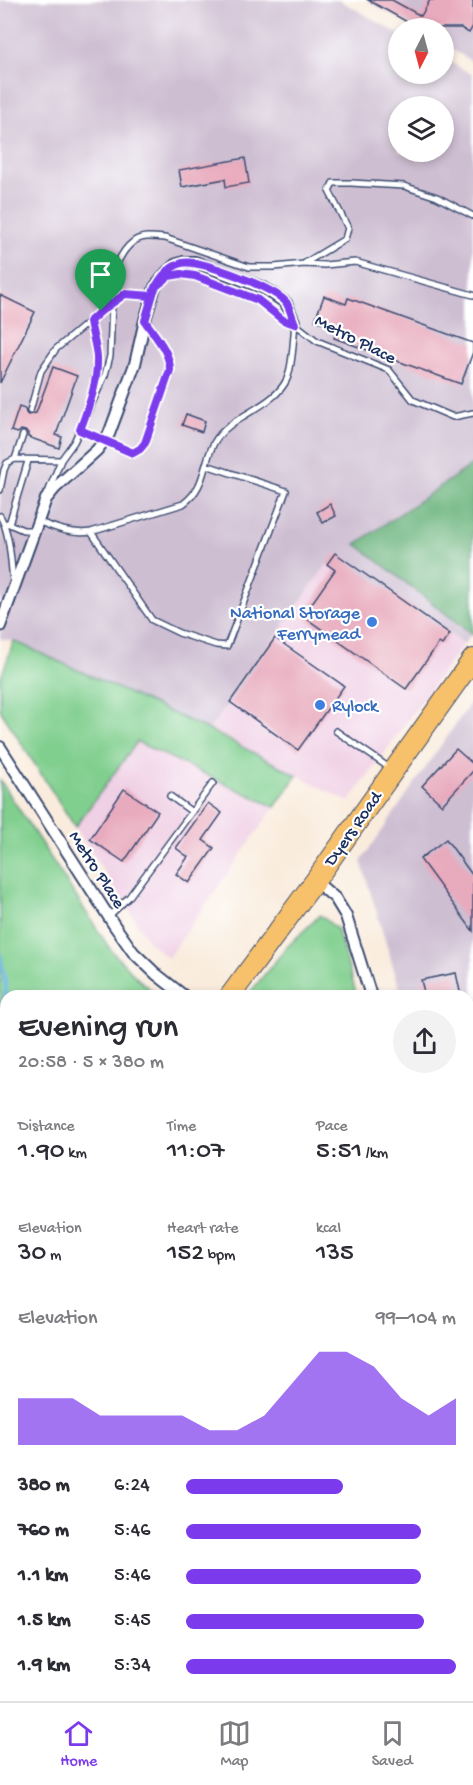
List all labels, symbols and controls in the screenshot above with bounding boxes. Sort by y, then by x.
north arrow [388,18,454,84]
map controls [388,18,454,162]
button: layers [388,96,454,162]
pin [75,249,126,311]
icon: arrive [84,258,117,291]
street label: Metro Place [311,311,400,370]
place label: National Storage Ferrymead [230,604,361,646]
marker: National Storage Ferrymead [365,615,379,629]
place label: Rylock [332,697,380,718]
marker: Rylock [313,698,327,712]
street label: Dyers Road [320,787,388,872]
street label: Metro Place [63,828,129,914]
text: Evening run [18,1010,178,1048]
button: share [393,1010,456,1073]
text: 20:58 · 5 × 380 m [18,1052,164,1075]
text: Distance [18,1118,75,1137]
text: Time [167,1118,196,1137]
text: Pace [316,1118,347,1137]
text: 1.90 [18,1137,64,1168]
text: 11:07 [167,1137,224,1168]
text: 5:51 [316,1137,362,1168]
text: km [64,1145,87,1164]
text: /km [362,1145,388,1164]
text: Elevation [18,1220,82,1239]
text: Heart rate [167,1220,239,1239]
text: kcal [316,1220,341,1239]
text: 30 [18,1239,46,1270]
text: 152 [167,1239,204,1270]
text: 135 [316,1239,354,1270]
text: m [46,1247,61,1266]
text: bpm [204,1247,235,1266]
text: Elevation [18,1308,98,1331]
text: 99–104 m [376,1308,456,1331]
text: 380 m [18,1475,70,1498]
text: 6:24 [114,1475,150,1498]
text: 760 m [18,1520,69,1543]
text: 5:46 [114,1520,150,1543]
text: 1.1 km [18,1565,68,1588]
text: 5:46 [114,1565,150,1588]
text: 1.5 km [18,1610,71,1633]
text: 5:45 [114,1610,151,1633]
text: 1.9 km [18,1655,70,1678]
text: 5:34 [114,1655,151,1678]
tab: Home [60,1717,97,1772]
tab: Map [218,1717,251,1772]
tab: Saved [372,1717,413,1772]

